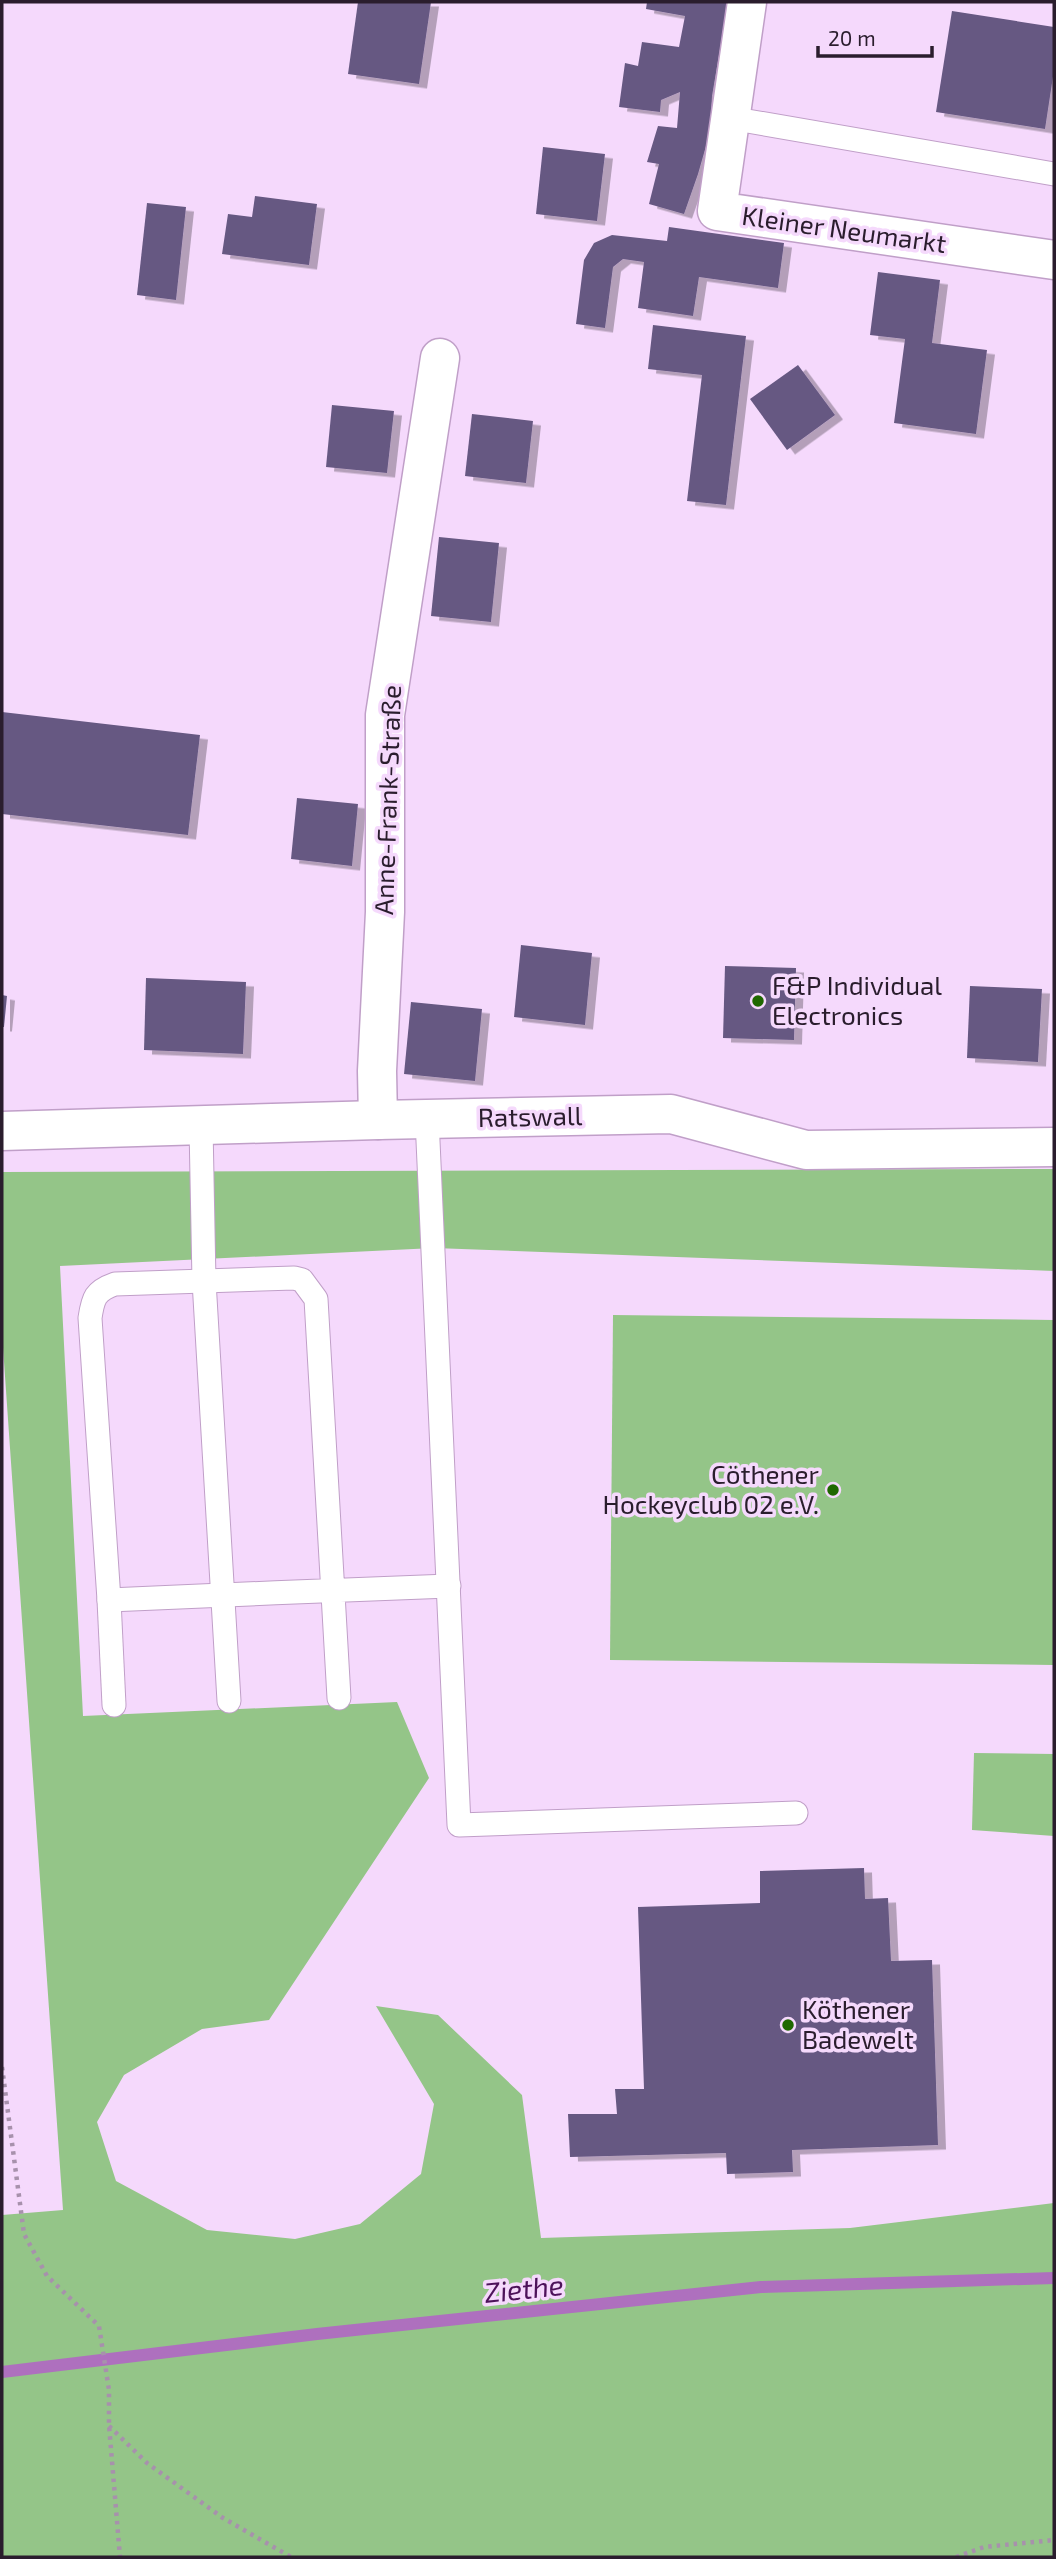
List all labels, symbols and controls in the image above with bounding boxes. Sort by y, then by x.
scale bar [818,14,932,58]
text: 20 m [828,25,876,50]
street label: Kleiner Neumarkt [740,199,948,258]
street label: Anne-Frank-Straße [367,685,406,915]
place label: F&P Individual Electronics [772,969,942,1030]
marker: F&P Individual Electronics [750,993,766,1009]
street label: Ratswall [477,1099,583,1132]
place label: Cöthener Hockeyclub 02 e.V. [603,1458,819,1519]
marker: Cöthener Hockeyclub 02 e.V. [825,1482,841,1498]
place label: Köthener Badewelt [802,1993,914,2054]
marker: Köthener Badewelt [780,2017,796,2033]
water label: Ziethe [483,2267,565,2309]

